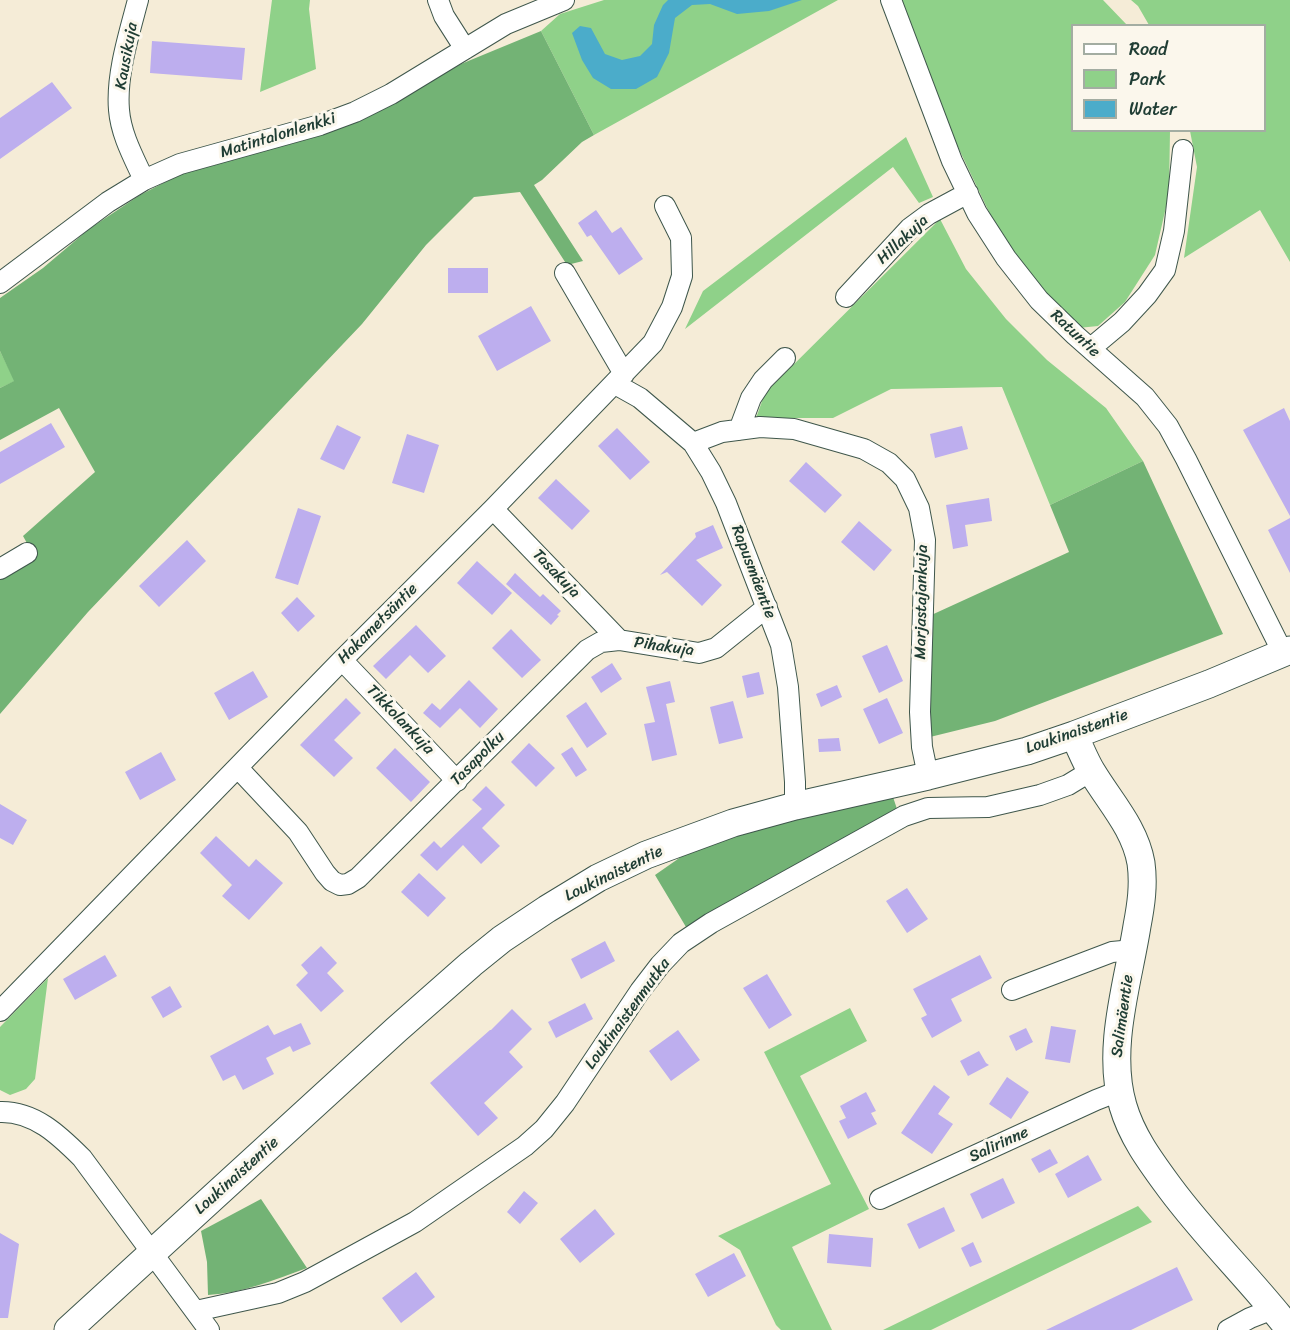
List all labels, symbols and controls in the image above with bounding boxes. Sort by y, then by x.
street label: Kausikuja [112,21,142,91]
legend [1071,24,1266,132]
text: Road [1129,33,1168,65]
text: Park [1129,63,1166,95]
text: Water [1129,93,1176,125]
street label: Matintalonlenkki [218,109,338,163]
street label: Hillakuja [873,211,933,269]
street label: Ratuntie [1046,306,1104,362]
street label: Rapusmäentie [726,523,780,621]
street label: Marjastajankuja [911,544,933,660]
street label: Tasakuja [528,546,584,602]
street label: Hakametsäntie [334,580,422,668]
street label: Pihakuja [633,633,695,661]
street label: Tikkolankuja [362,681,438,759]
street label: Loukinaistentie [1023,705,1131,759]
street label: Tasapolku [447,728,509,790]
street label: Loukinaistentie [562,842,666,906]
street label: Loukinaistenmutka [581,955,675,1073]
street label: Salimäentie [1108,973,1138,1059]
street label: Salirinne [966,1123,1032,1167]
street label: Loukinaistentie [191,1133,283,1219]

